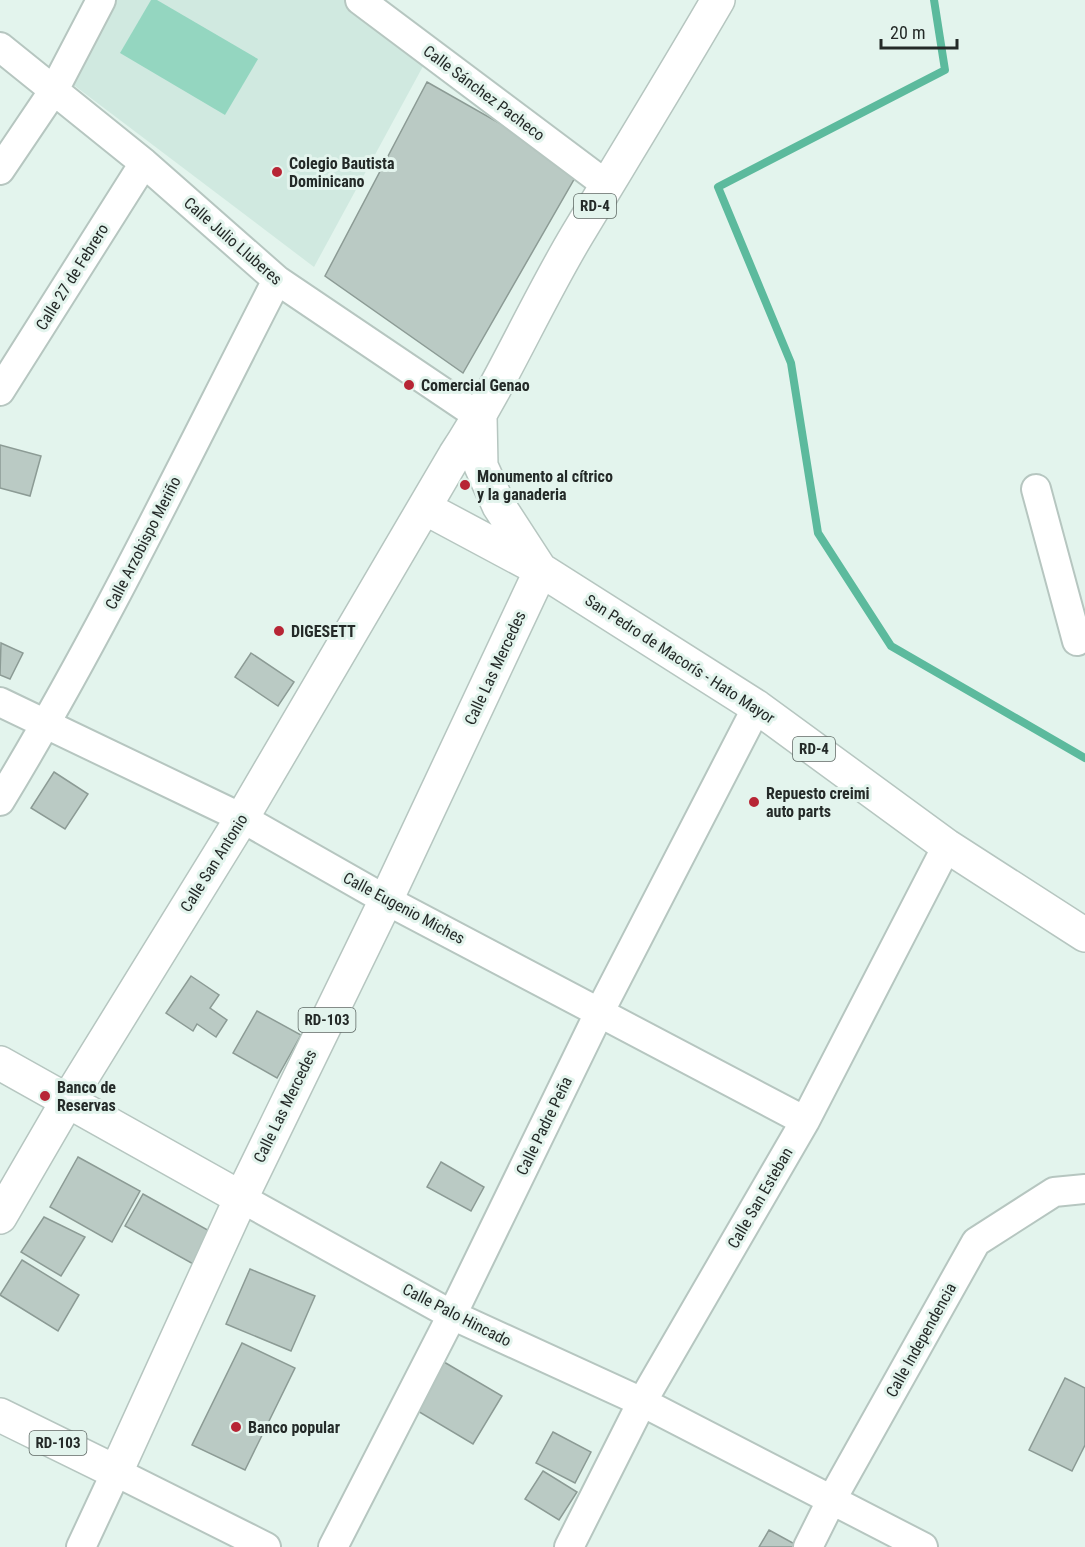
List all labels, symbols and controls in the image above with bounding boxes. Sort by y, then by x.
scale bar [881,12,958,50]
text: 20 m [890,22,925,43]
street label: Calle Sánchez Pacheco [420,41,548,145]
place label: Colegio Bautista Dominicano [289,154,395,191]
marker: Colegio Bautista Dominicano [270,165,284,179]
street label: Calle Julio Lluberes [180,193,286,289]
road number: RD-4 [574,194,616,218]
street label: Calle 27 de Febrero [32,220,112,334]
place label: Comercial Genao [421,376,530,395]
marker: Comercial Genao [402,378,416,392]
place label: Monumento al cítrico y la ganaderia [477,467,613,504]
street label: Calle Arzobispo Meriño [101,473,185,613]
marker: Monumento al cítrico y la ganaderia [458,478,472,492]
street label: San Pedro de Macorís - Hato Mayor [582,590,779,728]
street label: Calle Las Mercedes [460,608,530,728]
place label: DIGESETT [291,622,356,641]
marker: DIGESETT [272,624,286,638]
road number: RD-4 [793,737,835,761]
place label: Repuesto creimi auto parts [766,784,870,821]
marker: Repuesto creimi auto parts [747,795,761,809]
street label: Calle San Antonio [176,811,252,915]
street label: Calle Eugenio Miches [340,868,468,948]
road number: RD-103 [298,1008,356,1032]
street label: Calle Las Mercedes [249,1046,321,1166]
street label: Calle Padre Peña [512,1074,576,1178]
place label: Banco de Reservas [57,1078,116,1115]
marker: Banco de Reservas [38,1089,52,1103]
street label: Calle San Esteban [723,1144,797,1252]
street label: Calle Palo Hincado [399,1279,515,1351]
street label: Calle Independencia [882,1280,960,1400]
place label: Banco popular [248,1418,340,1437]
marker: Banco popular [229,1420,243,1434]
road number: RD-103 [29,1431,86,1455]

